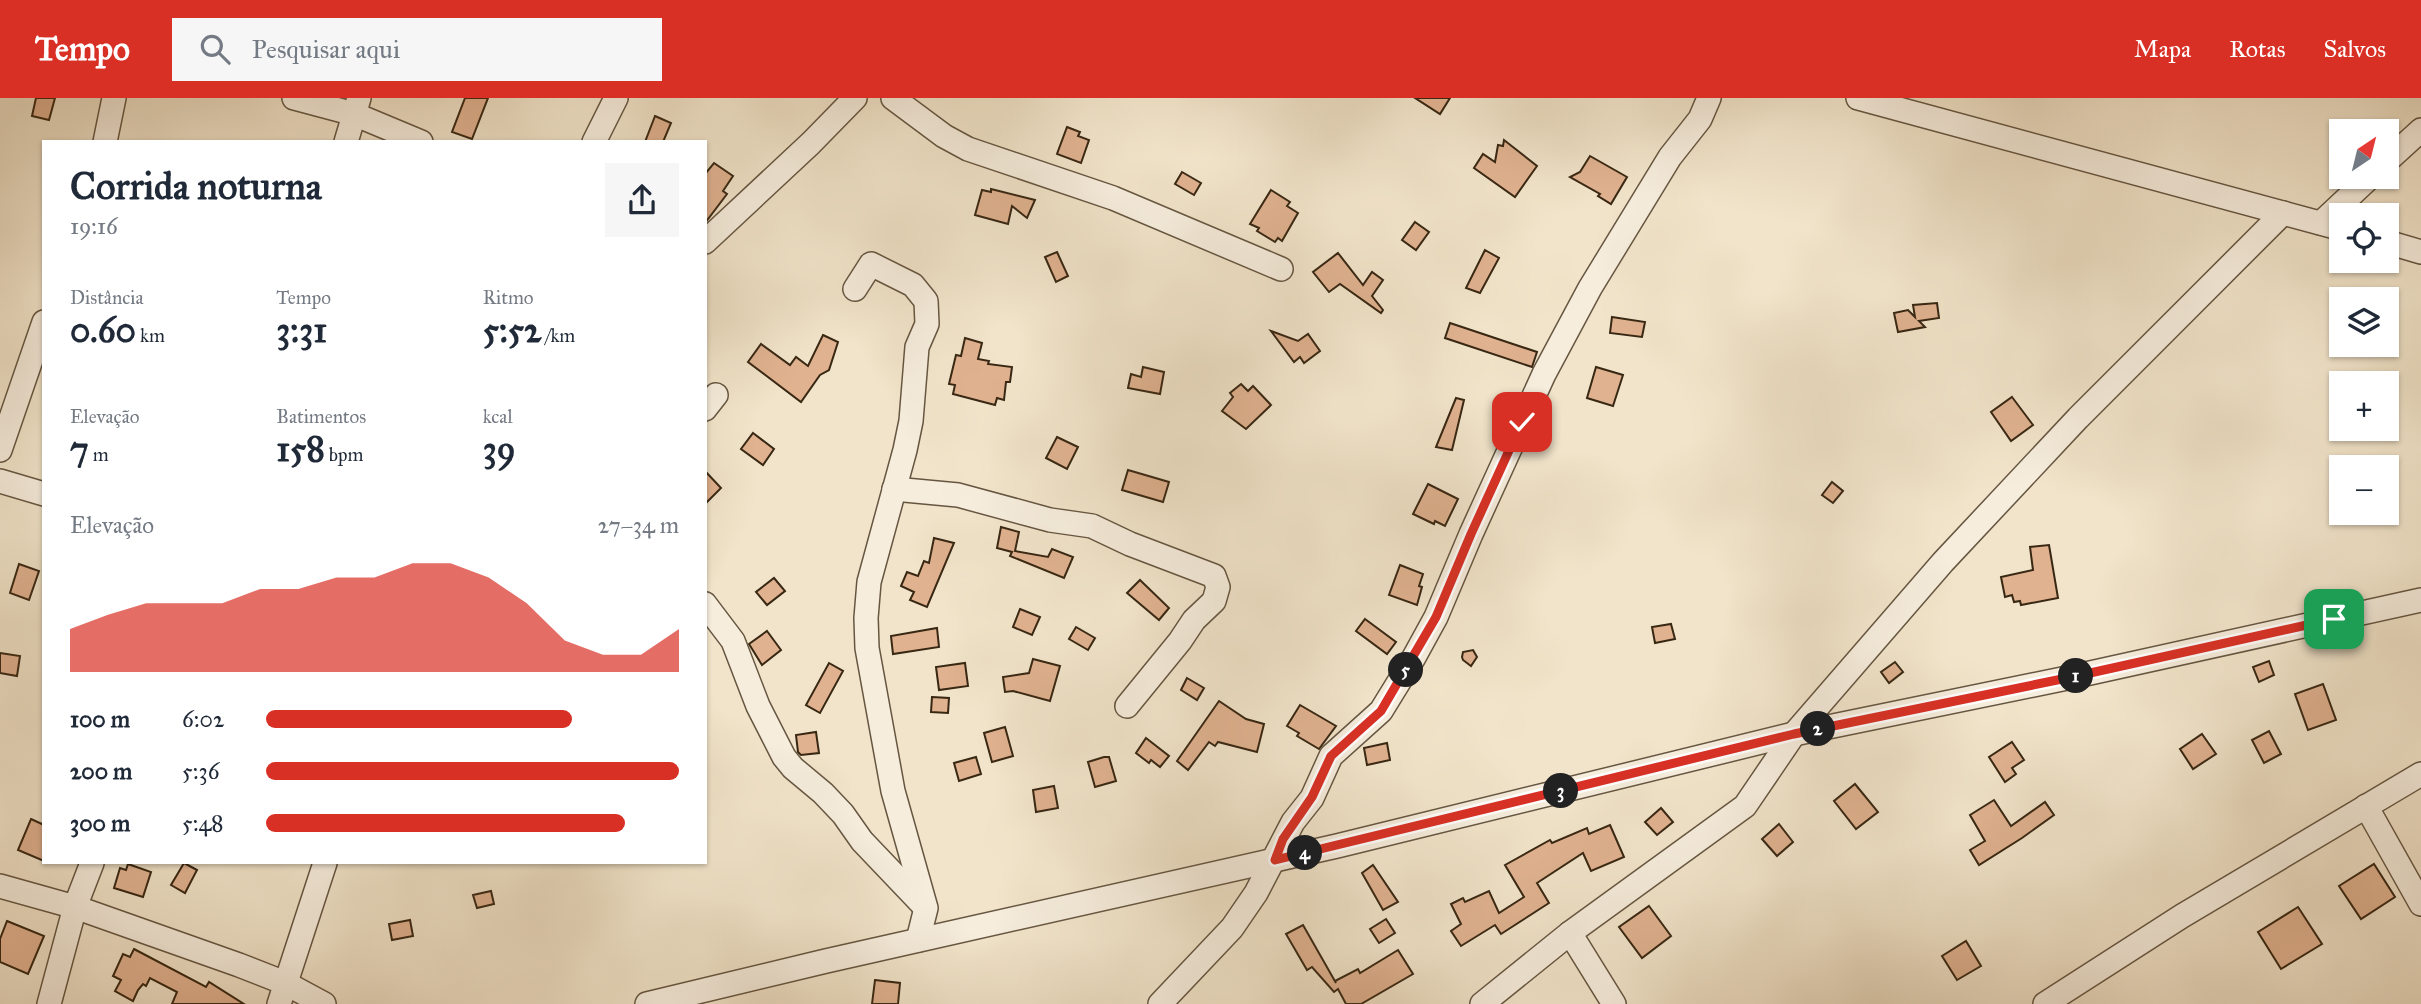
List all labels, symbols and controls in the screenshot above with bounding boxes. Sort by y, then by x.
search box [172,18,662,81]
text: Tempo [35,29,130,69]
icon: search [196,30,234,68]
text: Pesquisar aqui [252,33,400,65]
text: Mapa [2134,34,2191,64]
text: Rotas [2229,34,2285,64]
text: Salvos [2323,34,2386,64]
north arrow [2329,119,2399,189]
map controls [2329,119,2399,525]
text: Corrida noturna [70,163,322,209]
button: share [605,163,679,237]
button: locate [2329,203,2399,273]
text: 19:16 [70,212,118,240]
text: Distância [70,286,143,309]
text: Tempo [276,286,331,309]
text: Ritmo [483,286,534,309]
button: layers [2329,287,2399,357]
text: 0.60 [70,309,136,352]
text: 3:31 [276,309,327,352]
text: 5:52 [483,309,541,352]
text: km [136,324,165,347]
text: /km [541,324,575,347]
button: + [2329,371,2399,441]
pin [1492,392,1552,452]
icon: check [1503,403,1541,441]
text: Elevação [70,405,139,428]
text: Batimentos [276,405,366,428]
text: kcal [483,405,513,428]
text: 7 [70,428,89,471]
text: 158 [276,428,325,471]
text: 39 [483,428,515,471]
text: m [89,443,109,466]
text: bpm [325,443,364,466]
button: − [2329,455,2399,525]
text: Elevação [70,511,154,539]
text: 27–34 m [598,511,679,539]
pin [2304,589,2364,649]
icon: arrive [2315,600,2353,638]
pin: 5 [1388,652,1424,688]
text: 5 [1401,658,1410,681]
pin: 1 [2058,658,2094,694]
text: 1 [2072,664,2079,687]
text: 100 m [70,705,130,733]
text: 6:02 [182,705,224,733]
pin: 2 [1800,712,1836,746]
text: 2 [1813,717,1822,740]
text: 200 m [70,757,132,785]
text: 5:36 [182,757,219,785]
pin: 3 [1544,774,1578,808]
text: 3 [1557,779,1564,802]
text: 300 m [70,809,130,837]
text: 5:48 [182,809,224,837]
pin: 4 [1288,836,1322,870]
text: 4 [1299,841,1310,864]

